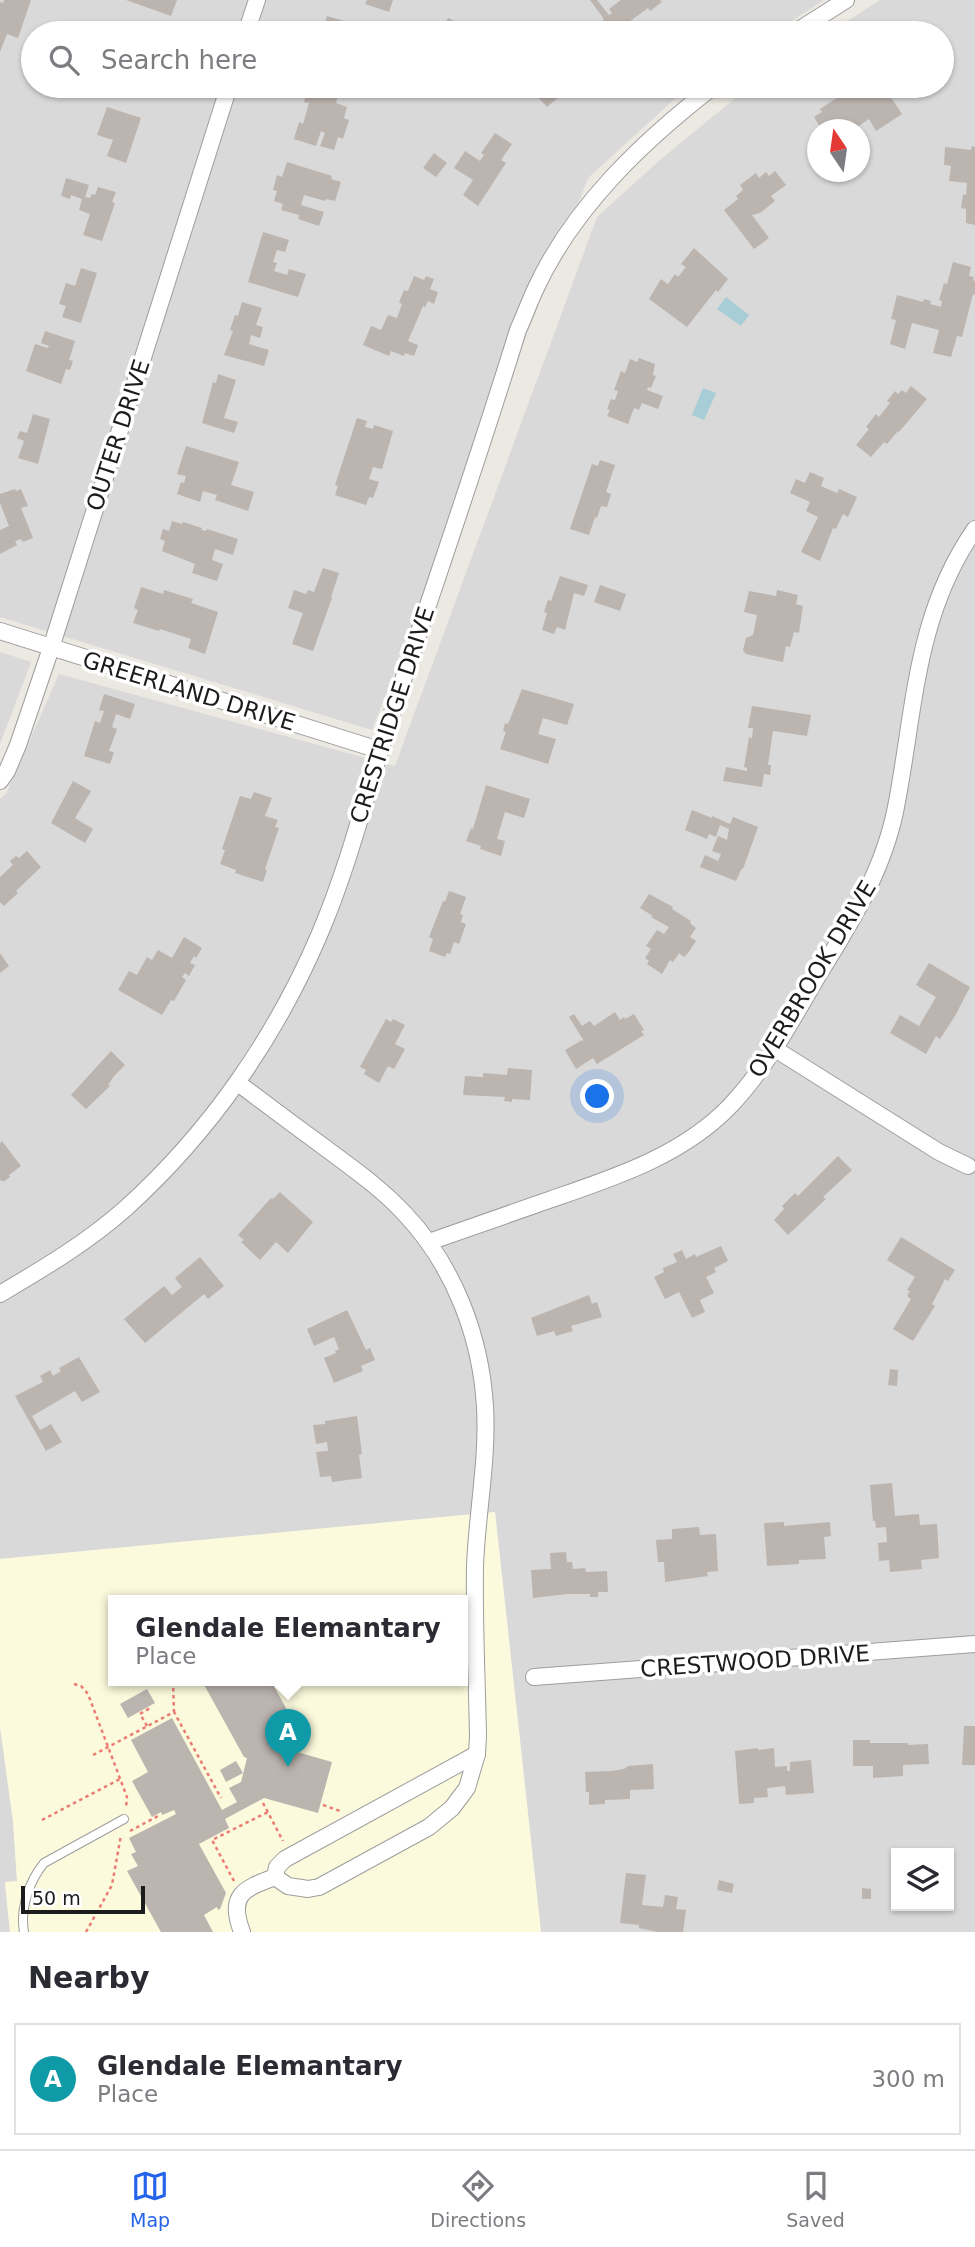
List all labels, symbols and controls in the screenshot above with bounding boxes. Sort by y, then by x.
search box [21,21,954,98]
icon: search [45,41,83,79]
text: Search here [101,45,257,75]
north arrow [807,119,870,182]
street label: OUTER DRIVE [81,356,155,514]
street label: CRESTRIDGE DRIVE [345,603,439,827]
street label: GREERLAND DRIVE [80,646,298,736]
street label: OVERBROOK DRIVE [743,876,881,1082]
your location [580,1079,614,1113]
popup [108,1595,468,1686]
text: Glendale Elemantary [135,1613,441,1643]
street label: CRESTWOOD DRIVE [639,1640,871,1682]
text: Place [135,1643,196,1669]
pin: A [265,1709,311,1767]
map controls [891,1848,954,1911]
button: layers [891,1848,954,1911]
scale bar [21,1883,145,1915]
text: 50 m [32,1887,81,1909]
text: Nearby [28,1960,150,1995]
text: Glendale Elemantary [97,2051,402,2081]
text: A [44,2066,62,2092]
text: 300 m [871,2066,945,2092]
text: Place [97,2081,158,2107]
tab: Map [130,2167,170,2231]
tab: Directions [430,2167,526,2231]
tab: Saved [786,2167,845,2231]

